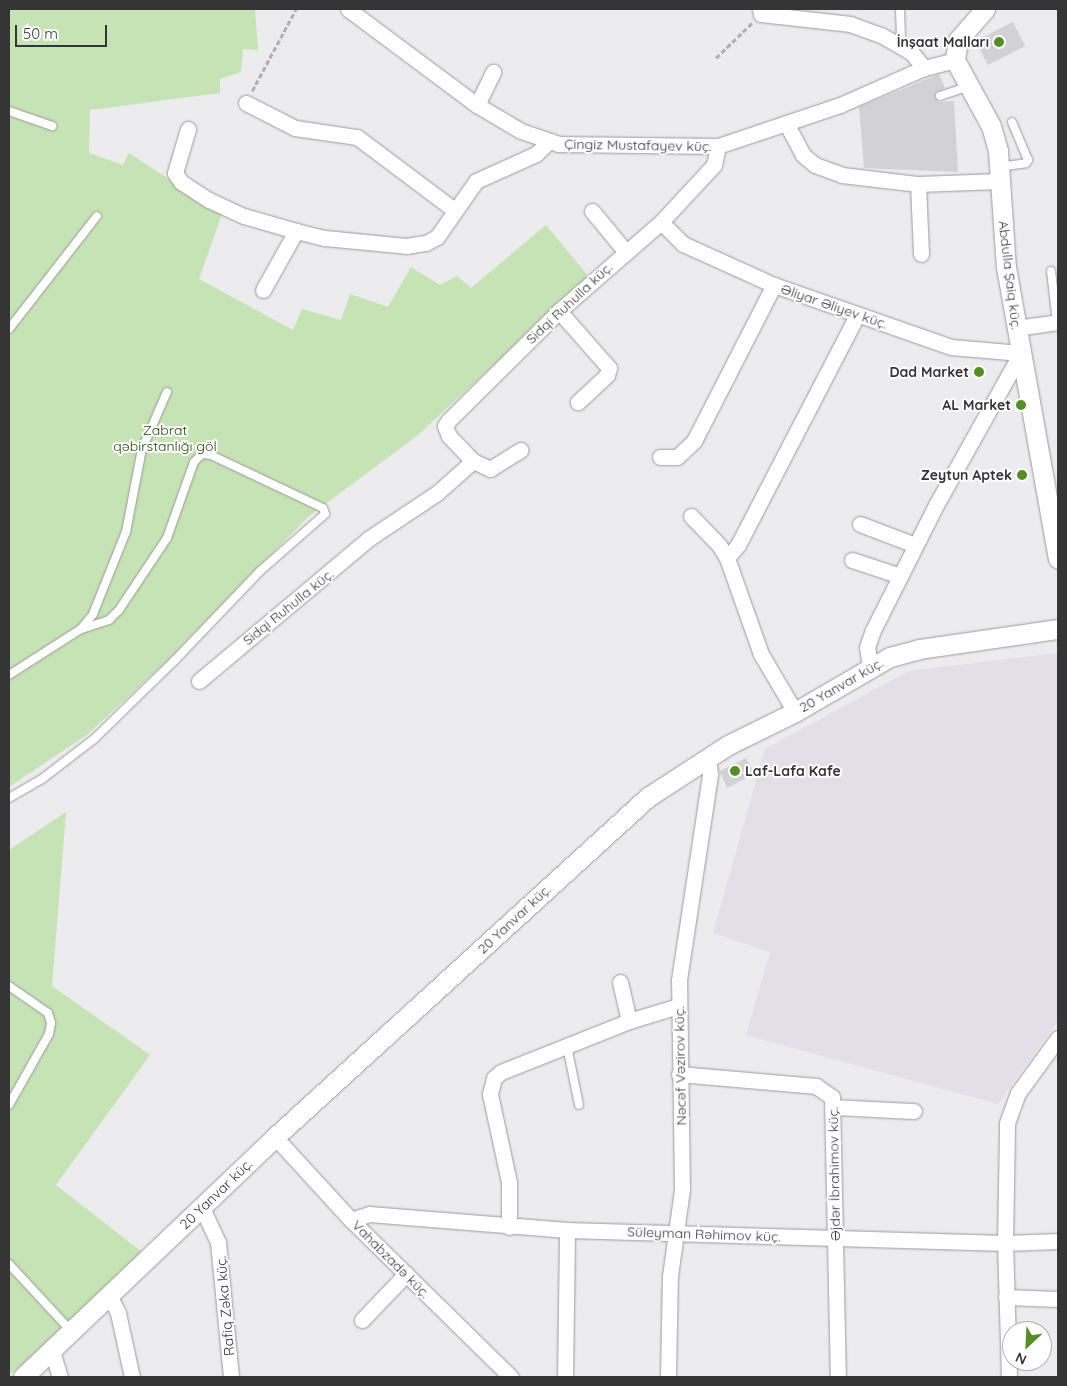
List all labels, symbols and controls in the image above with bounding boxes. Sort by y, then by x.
scale bar [18,15,110,47]
text: 50 m [23,24,58,43]
place label: İnşaat Malları [897,34,989,50]
marker: İnşaat Malları [993,36,1005,48]
street label: Çingiz Mustafayev küç. [564,135,712,155]
street label: Abdulla Şaiq küç. [995,219,1025,331]
street label: Sidqi Ruhulla küç. [522,259,616,347]
street label: Əliyar Əliyev küç. [779,280,889,332]
place label: Dad Market [890,364,969,380]
marker: Dad Market [973,366,985,378]
place label: AL Market [942,397,1011,413]
marker: AL Market [1015,399,1027,411]
park label: Zabrat qəbirstanlığı göl [113,422,217,454]
place label: Zeytun Aptek [921,467,1012,483]
marker: Zeytun Aptek [1016,469,1028,481]
street label: Sidqi Ruhulla küç. [239,565,337,649]
street label: 20 Yanvar küç. [796,654,886,716]
place label: Laf-Lafa Kafe [745,763,841,779]
marker: Laf-Lafa Kafe [729,765,741,777]
street label: 20 Yanvar küç. [474,881,554,957]
street label: Nəcəf Vəzirov küç. [671,1006,689,1126]
street label: Əjdər İbrahimov küç. [824,1107,844,1241]
street label: 20 Yanvar küç. [176,1155,256,1233]
street label: Vahabzadə küç. [349,1217,433,1301]
street label: Süleyman Rəhimov küç. [627,1223,781,1245]
street label: Rafiq Zəka küç. [212,1255,238,1357]
north arrow [1002,1321,1052,1371]
text: N [1013,1348,1030,1369]

